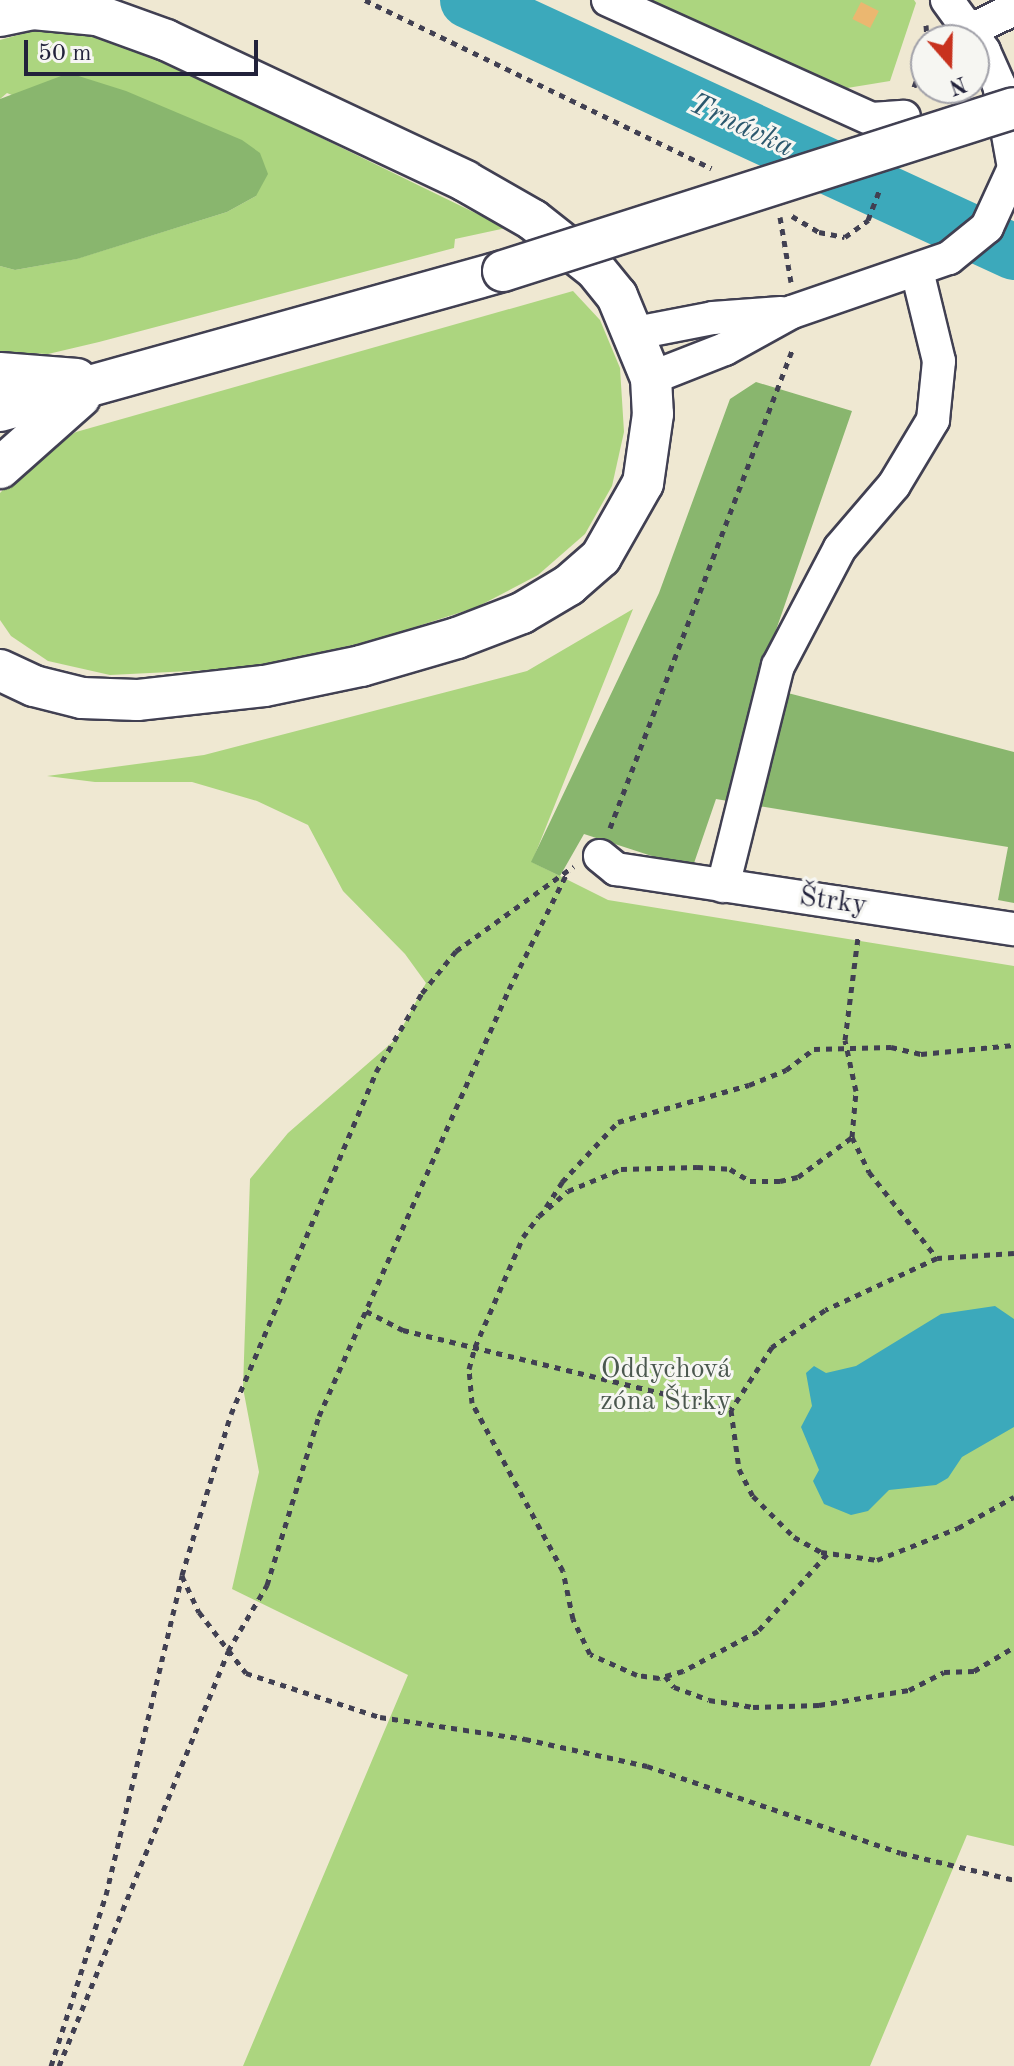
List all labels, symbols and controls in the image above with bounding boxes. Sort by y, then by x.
scale bar [28,24,262,74]
north arrow [910,24,990,104]
text: 50 m [38,42,92,66]
text: N [946,71,969,98]
water label: Trnávka [683,86,799,166]
street label: Štrky [797,881,869,923]
park label: Oddychová zóna Štrky [600,1353,732,1419]

